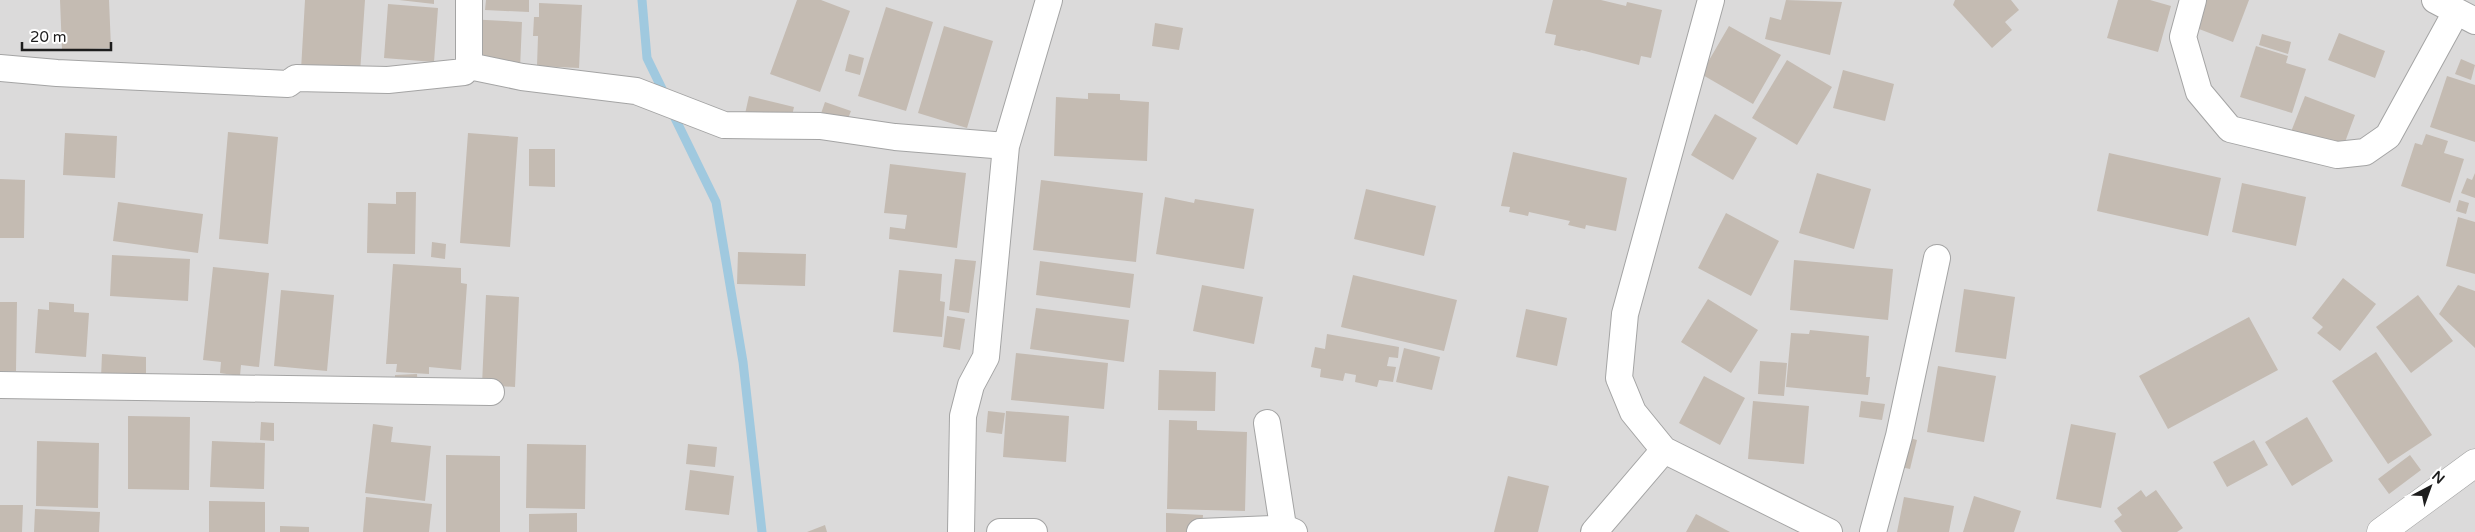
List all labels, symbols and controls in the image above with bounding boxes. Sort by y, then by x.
scale bar [22,20,111,52]
text: 20 m [30,28,67,46]
north arrow [2405,462,2455,512]
text: N [2428,467,2448,488]

